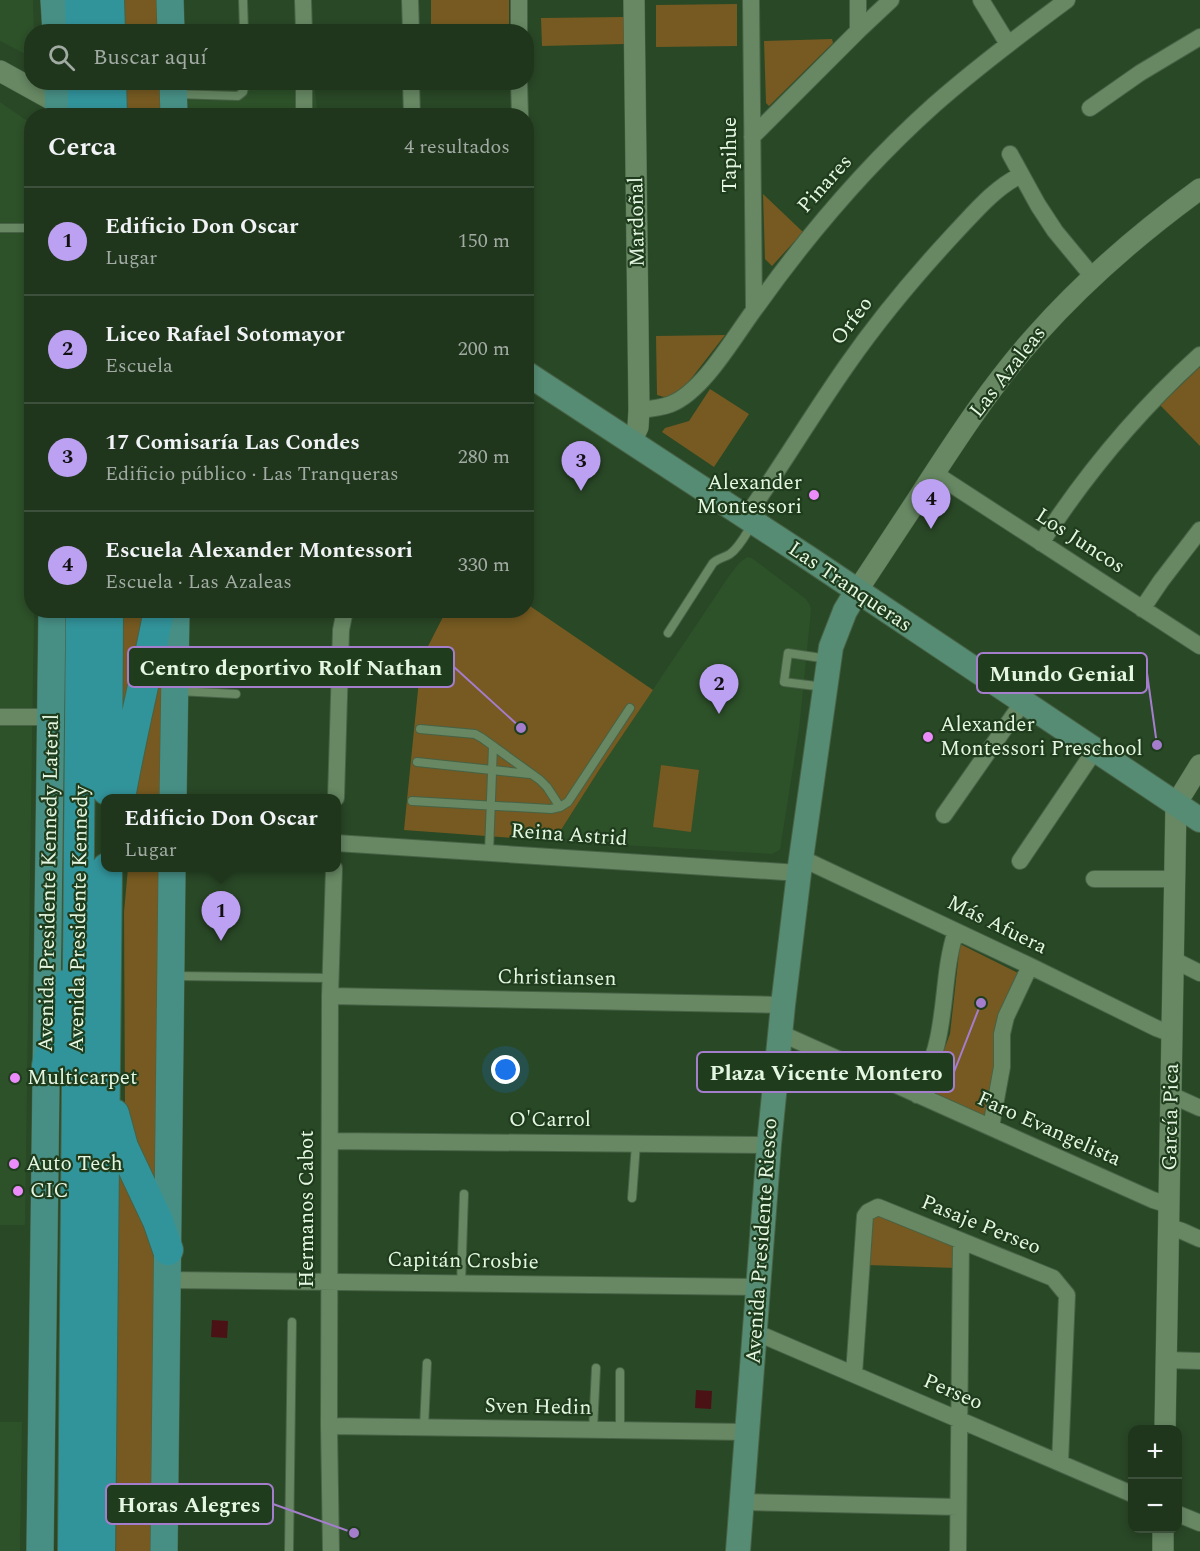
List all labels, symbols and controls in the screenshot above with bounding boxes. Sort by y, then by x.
search box [24,24,534,90]
icon: search [45,41,78,74]
text: Buscar aquí [93,41,207,74]
street label: Tapihue [714,117,746,193]
text: Cerca [48,127,116,167]
text: 4 resultados [404,132,510,162]
street label: Pinares [790,147,860,221]
street label: Mardoñal [620,177,654,267]
text: Edificio Don Oscar [105,210,298,243]
text: 1 [62,226,73,256]
text: 150 m [458,226,510,256]
text: Lugar [105,243,157,273]
street label: Orfeo [823,290,881,352]
text: Liceo Rafael Sotomayor [105,318,345,351]
street label: Las Azaleas [962,319,1054,425]
text: 2 [62,334,73,364]
text: 200 m [458,334,510,364]
text: Escuela [105,351,173,381]
text: 17 Comisaría Las Condes [105,426,360,459]
text: 3 [62,442,73,472]
text: 280 m [458,442,510,472]
pin: 3 [562,442,600,491]
text: Edificio público · Las Tranqueras [105,459,399,489]
place label: Alexander Montessori [697,467,802,523]
pin: 4 [912,480,950,529]
marker: Alexander Montessori [807,488,821,502]
street label: Los Juncos [1029,500,1131,582]
street label: Las Tranqueras [781,533,919,641]
text: Escuela Alexander Montessori [105,534,413,567]
text: 4 [62,550,73,580]
text: 330 m [458,550,510,580]
text: Escuela · Las Azaleas [105,567,292,597]
callout: Centro deportivo Rolf Nathan [128,647,454,687]
text: Centro deportivo Rolf Nathan [140,652,443,685]
callout: Mundo Genial [977,653,1147,693]
text: Mundo Genial [989,658,1135,691]
pin: 2 [700,664,738,714]
place label: Alexander Montessori Preschool [940,709,1143,765]
street label: Avenida Presidente Kennedy Lateral [30,714,68,1052]
marker: Alexander Montessori Preschool [921,730,935,744]
street label: Avenida Presidente Kennedy [61,784,97,1053]
popup [101,794,341,872]
text: Edificio Don Oscar [124,802,318,835]
street label: Reina Astrid [510,815,628,855]
text: Lugar [124,835,177,865]
street label: Más Afuera [941,887,1053,963]
pin: 1 [202,892,240,941]
street label: Christiansen [497,961,617,995]
callout: Plaza Vicente Montero [697,1052,954,1092]
your location [491,1055,520,1084]
text: Plaza Vicente Montero [709,1057,943,1090]
place label: Multicarpet [27,1062,137,1094]
street label: García Pica [1154,1062,1188,1171]
marker: Multicarpet [8,1071,22,1085]
street label: Faro Evangelista [972,1083,1127,1175]
street label: O'Carrol [509,1104,591,1136]
street label: Avenida Presidente Riesco [737,1117,787,1365]
street label: Hermanos Cabot [291,1130,323,1288]
place label: Auto Tech [26,1148,123,1180]
marker: Auto Tech [7,1157,21,1171]
place label: CIC [30,1175,69,1207]
marker: CIC [11,1184,25,1198]
street label: Pasaje Perseo [916,1186,1046,1264]
street label: Capitán Crosbie [387,1244,539,1278]
street label: Perseo [918,1365,988,1419]
street label: Sven Hedin [484,1390,592,1424]
map controls [1128,1425,1182,1533]
button: + [1128,1425,1182,1479]
button: − [1128,1479,1182,1533]
callout: Horas Alegres [106,1484,273,1524]
text: Horas Alegres [117,1489,261,1522]

